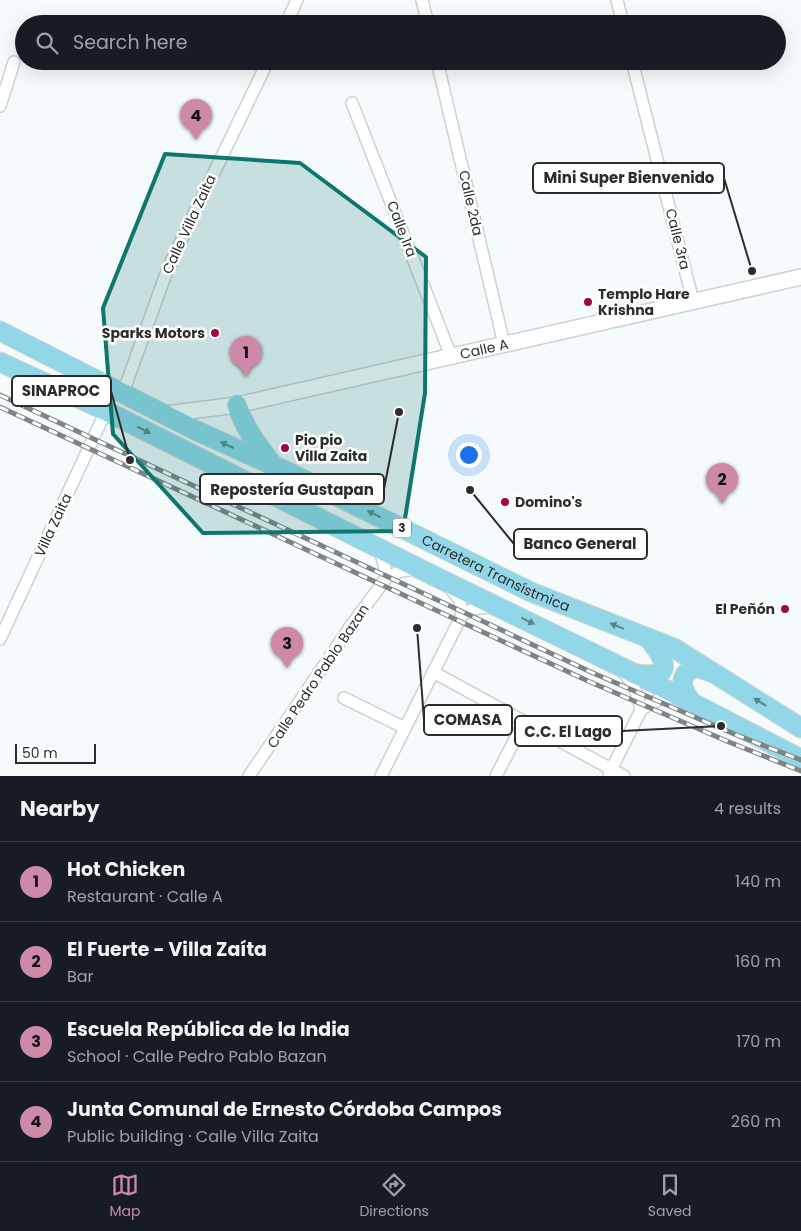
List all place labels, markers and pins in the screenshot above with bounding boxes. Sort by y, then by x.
pin: 4 [180,99,212,140]
callout: Mini Super Bienvenido [533,163,724,193]
place label: Templo Hare Krishna [598,284,690,320]
marker: Templo Hare Krishna [582,296,594,308]
place label: Sparks Motors [102,323,205,343]
marker: Sparks Motors [209,327,221,339]
pin: 1 [230,336,262,377]
callout: SINAPROC [12,376,111,406]
place label: Pio pio Villa Zaita [295,430,367,466]
marker: Pio pio Villa Zaita [279,442,291,454]
pin: 2 [706,463,738,504]
callout: Repostería Gustapan [200,474,384,504]
place label: Domino's [515,492,582,512]
marker: Domino's [499,496,511,508]
callout: Banco General [514,529,647,559]
place label: El Peñón [715,599,775,619]
marker: El Peñón [779,603,791,615]
pin: 3 [271,627,303,668]
callout: COMASA [424,705,512,735]
callout: C.C. El Lago [515,716,622,746]

